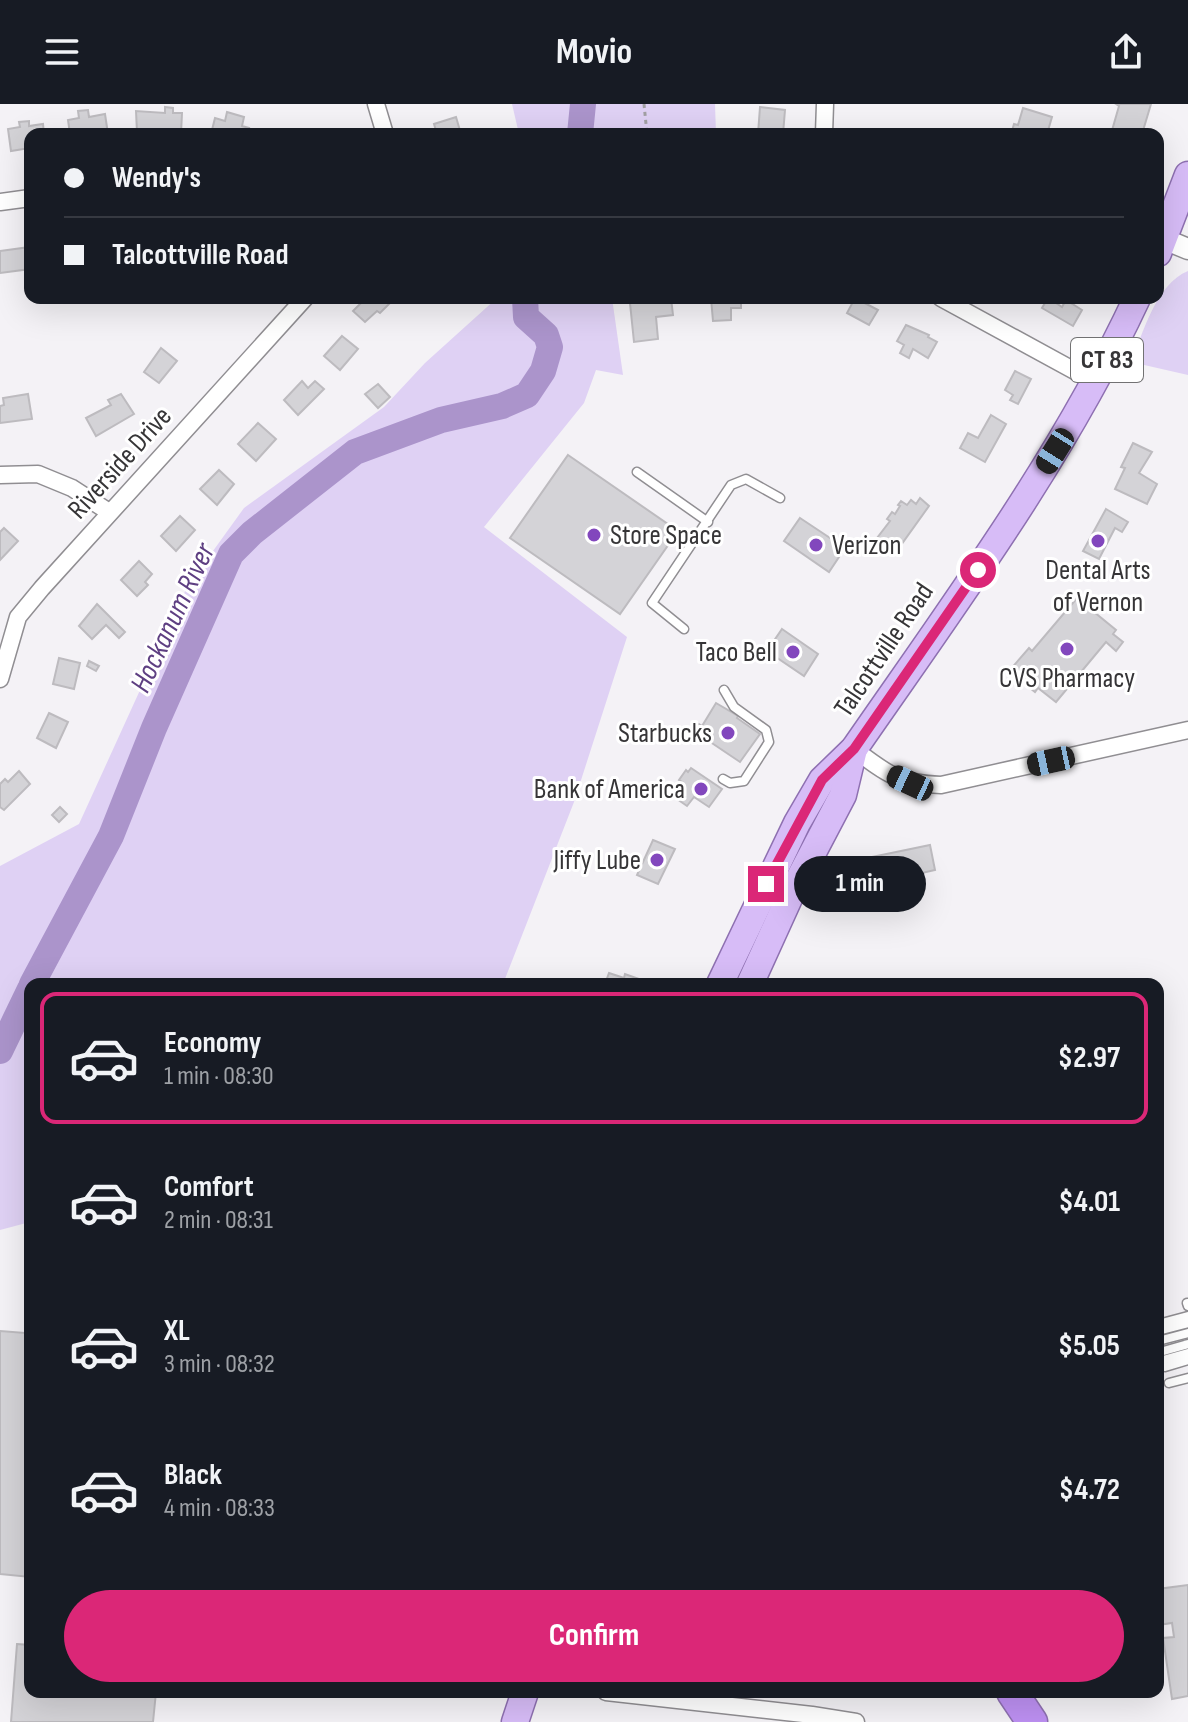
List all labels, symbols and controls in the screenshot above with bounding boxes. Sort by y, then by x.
icon: menu [40,30,84,74]
icon: share [1104,30,1148,74]
text: Movio [556,31,632,74]
text: Wendy's [112,160,201,196]
text: Talcottville Road [112,237,288,273]
road number: CT 83 [1071,338,1143,382]
street label: Riverside Drive [61,400,179,526]
car [1032,424,1078,478]
place label: Store Space [610,519,722,552]
marker: Store Space [585,526,603,544]
place label: Verizon [832,529,902,562]
marker: Dental Arts of Vernon [1089,532,1107,550]
water label: Hockanum River [123,536,224,698]
marker: Verizon [807,536,825,554]
route start [960,552,996,588]
place label: Dental Arts of Vernon [1045,554,1151,619]
street label: Talcottville Road [827,577,941,723]
place label: Taco Bell [695,636,777,669]
marker: CVS Pharmacy [1058,640,1076,658]
marker: Taco Bell [784,643,802,661]
place label: CVS Pharmacy [999,662,1135,695]
place label: Starbucks [618,717,712,750]
marker: Starbucks [719,724,737,742]
car [1025,744,1077,778]
car [883,762,937,804]
place label: Bank of America [534,773,685,806]
marker: Bank of America [692,780,710,798]
place label: Jiffy Lube [553,844,641,877]
marker: Jiffy Lube [648,851,666,869]
callout: 1 min [794,856,926,912]
route end [748,866,784,902]
text: 1 min [836,868,884,899]
icon: car [68,1022,140,1094]
text: Economy [164,1025,261,1061]
text: $2.97 [1058,1040,1120,1076]
text: 1 min · 08:30 [164,1061,274,1092]
icon: car [68,1166,140,1238]
text: Comfort [164,1169,254,1205]
text: $4.01 [1058,1184,1120,1220]
text: 2 min · 08:31 [164,1205,273,1236]
icon: car [68,1310,140,1382]
text: XL [164,1313,190,1349]
text: $5.05 [1058,1328,1120,1364]
text: 3 min · 08:32 [164,1349,275,1380]
icon: car [68,1454,140,1526]
text: Black [164,1457,222,1493]
text: $4.72 [1059,1472,1120,1508]
text: 4 min · 08:33 [164,1493,275,1524]
button: Confirm [64,1590,1124,1682]

